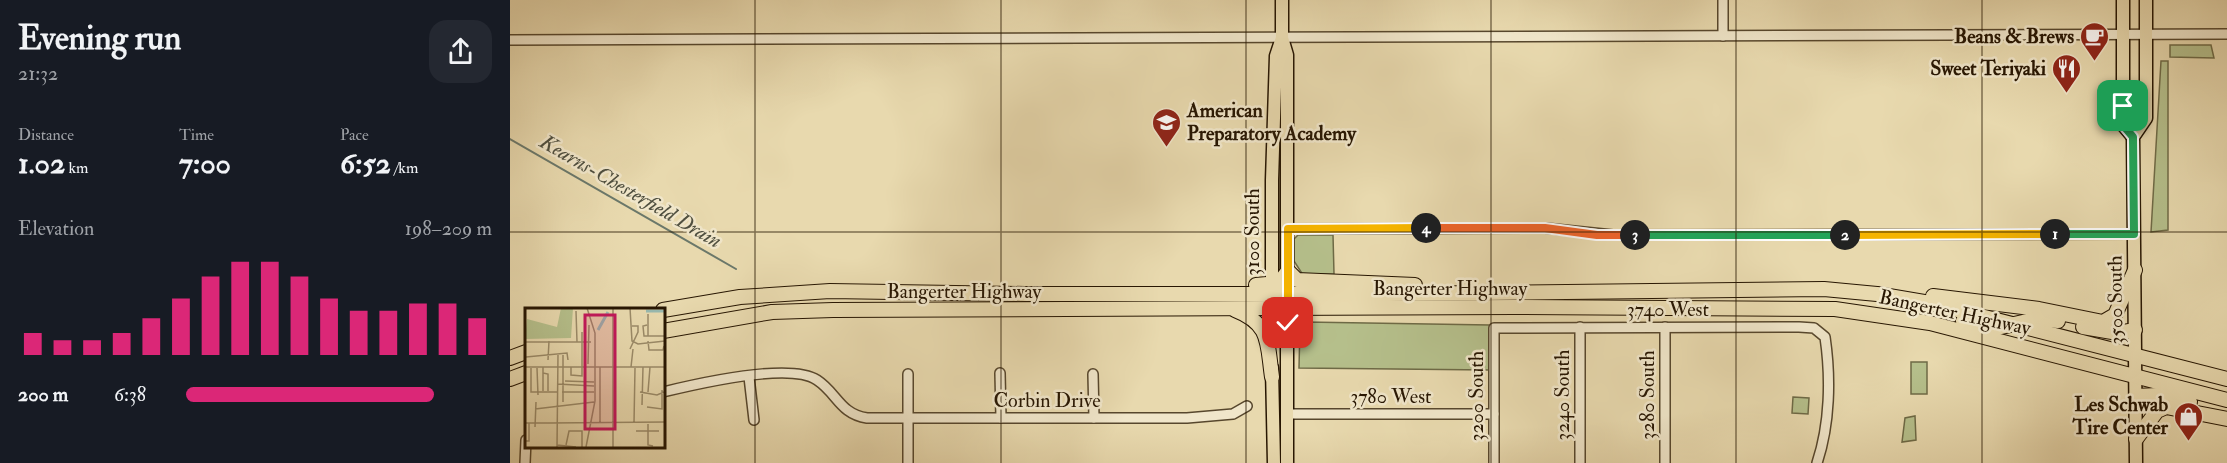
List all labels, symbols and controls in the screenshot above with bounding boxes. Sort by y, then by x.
text: Evening run [18,18,181,59]
button: share [429,20,492,83]
cafe icon: Beans & Brews [2079,20,2111,62]
place label: Beans & Brews [1954,24,2074,49]
restaurant icon: Sweet Teriyaki [2051,52,2083,94]
place label: Sweet Teriyaki [1930,56,2047,82]
text: 21:32 [18,61,58,86]
pin [2097,80,2148,131]
icon: arrive [2106,89,2139,122]
place label: American Preparatory Academy [1186,98,1357,147]
school or university icon: American Preparatory Academy [1150,106,1182,148]
text: Distance [18,125,74,145]
text: Time [179,125,214,145]
text: Pace [340,125,369,145]
water label: Kearns-Chesterfield Drain [534,128,727,255]
text: 1.02 [18,145,65,182]
text: 7:00 [179,145,231,182]
text: 6:52 [340,145,391,182]
text: km [65,158,89,178]
text: /km [391,158,418,178]
street label: 3100 South [1240,188,1265,276]
pin: 4 [1411,213,1441,243]
text: Elevation [18,216,94,241]
text: 198–209 m [405,216,492,241]
text: 4 [1422,218,1430,238]
pin: 1 [2040,219,2070,249]
pin: 3 [1620,220,1650,250]
pin: 2 [1830,220,1860,250]
text: 1 [2052,224,2058,244]
text: 3 [1632,225,1638,245]
text: 2 [1841,225,1849,245]
street label: 3500 South [2102,255,2129,345]
street label: Bangerter Highway [1373,276,1529,301]
street label: Bangerter Highway [887,279,1043,304]
street label: Bangerter Highway [1877,284,2034,341]
pin [1262,297,1313,348]
street label: 3740 West [1627,297,1709,322]
icon: check [1271,306,1304,339]
inset map [525,308,664,448]
street label: 3240 South [1550,349,1575,441]
street label: 3200 South [1464,350,1489,441]
street label: 3280 South [1635,350,1660,440]
text: 200 m [18,382,68,407]
text: 6:38 [114,382,146,407]
street label: 3780 West [1351,384,1432,409]
street label: Corbin Drive [993,388,1101,413]
place label: Les Schwab Tire Center [2072,392,2169,440]
shop icon: Les Schwab Tire Center [2173,400,2205,442]

